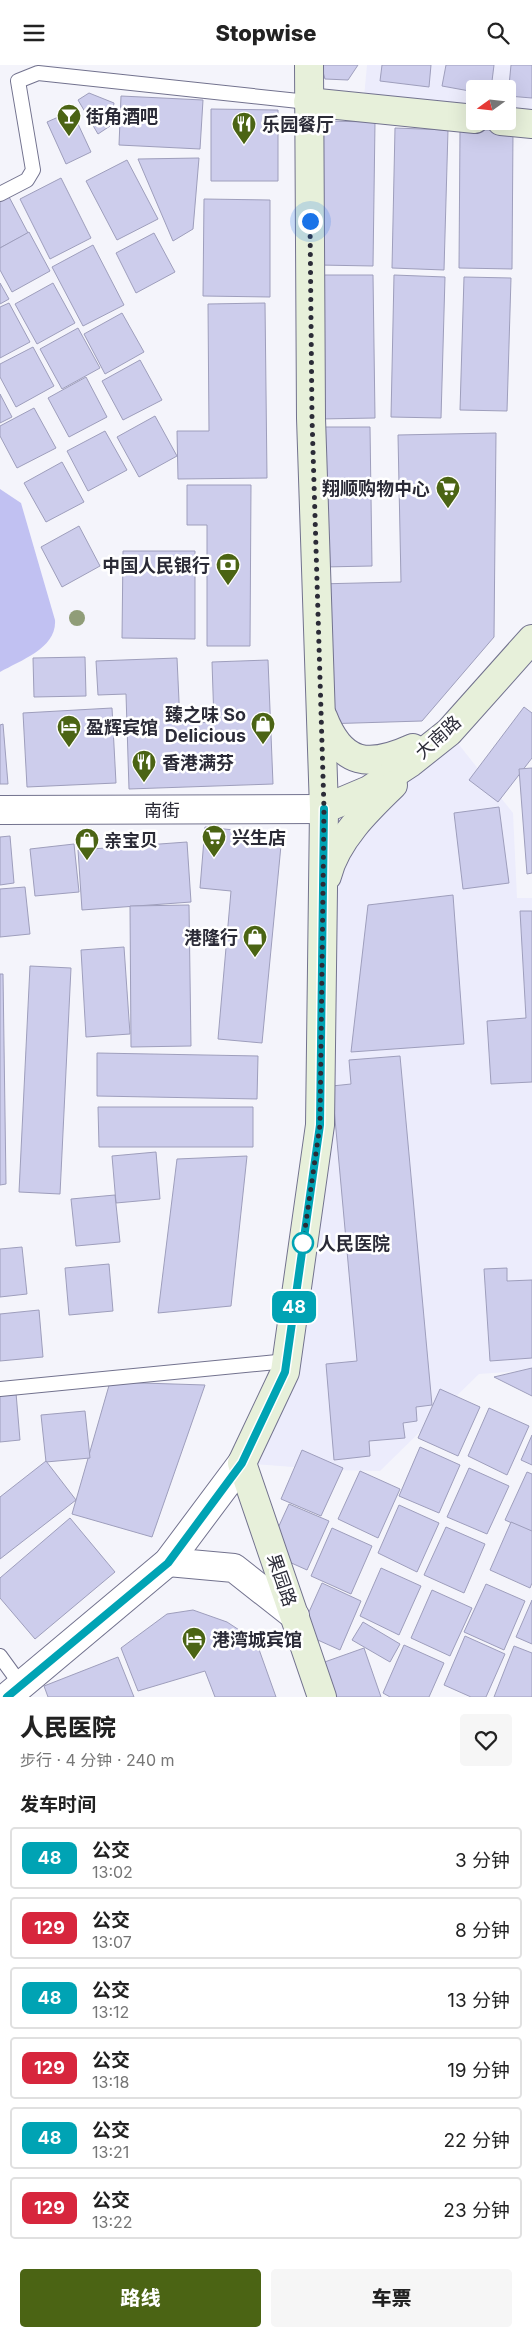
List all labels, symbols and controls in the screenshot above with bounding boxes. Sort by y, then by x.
icon: menu [20,19,48,47]
icon: search [484,19,512,47]
text: Stopwise [215,20,317,46]
north arrow [466,80,516,130]
map controls [466,80,516,130]
bar icon: 街角酒吧 [56,103,82,137]
place label: 街角酒吧 [86,106,158,127]
restaurant icon: 乐园餐厅 [231,111,257,145]
place label: 乐园餐厅 [262,114,334,135]
your location [298,209,323,234]
supermarket icon: 翔顺购物中心 [435,475,461,509]
place label: 翔顺购物中心 [322,478,430,499]
bank icon: 中国人民银行 [215,552,241,586]
place label: 中国人民银行 [102,555,210,576]
place label: 臻之味 So Delicious [165,704,246,746]
shop icon: 臻之味 So Delicious [250,711,276,745]
street label: 大南路 [411,711,465,763]
hotel icon: 盈辉宾馆 [56,714,82,748]
place label: 盈辉宾馆 [86,717,158,738]
restaurant icon: 香港满芬 [131,749,157,783]
place label: 香港满芬 [162,752,234,773]
street label: 南街 [144,800,180,821]
supermarket icon: 兴生店 [201,824,227,858]
shop icon: 亲宝贝 [74,827,100,861]
place label: 兴生店 [232,827,286,848]
place label: 亲宝贝 [104,830,158,851]
shop icon: 港隆行 [242,924,268,958]
place label: 港隆行 [184,927,238,948]
marker: 人民医院 [292,1232,314,1254]
place label: 人民医院 [318,1233,390,1254]
line badge: 48 [272,1291,316,1323]
text: 48 [282,1296,306,1317]
street label: 果园路 [263,1551,301,1609]
hotel icon: 港湾城宾馆 [181,1626,207,1660]
place label: 港湾城宾馆 [212,1629,302,1650]
text: 人民医院 [20,1713,116,1742]
button: heart [460,1714,512,1766]
text: 步行 · 4 分钟 · 240 m [20,1750,175,1770]
text: 发车时间 [20,1793,96,1816]
text: 公交 [92,1839,130,1862]
text: 48 [38,1847,61,1868]
text: 3 分钟 [455,1849,510,1872]
text: 13:02 [92,1862,133,1882]
text: 公交 [92,1909,130,1932]
text: 129 [34,1917,65,1938]
text: 8 分钟 [455,1919,510,1942]
text: 13:07 [92,1932,132,1952]
text: 公交 [92,1979,130,2002]
text: 48 [38,1987,61,2008]
text: 13 分钟 [447,1989,510,2012]
text: 13:12 [92,2002,129,2022]
text: 公交 [92,2049,130,2072]
text: 129 [34,2057,65,2078]
text: 19 分钟 [447,2059,510,2082]
text: 13:18 [92,2072,129,2092]
text: 公交 [92,2119,130,2142]
text: 48 [38,2127,61,2148]
text: 22 分钟 [443,2129,510,2152]
text: 13:21 [92,2142,129,2162]
text: 公交 [92,2189,130,2212]
text: 129 [34,2197,65,2218]
text: 23 分钟 [443,2199,510,2222]
text: 13:22 [92,2212,133,2232]
button: 路线 [20,2269,261,2327]
button: 车票 [271,2269,512,2327]

